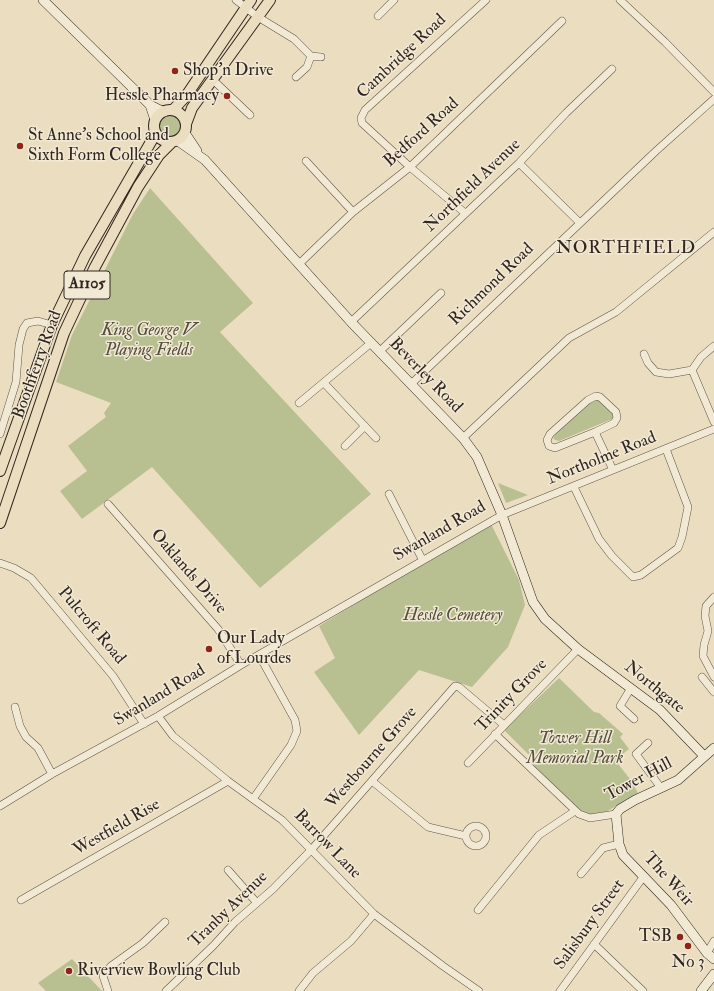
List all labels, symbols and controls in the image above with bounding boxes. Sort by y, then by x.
street label: Cambridge Road [353,11,451,103]
place label: Shop'n Drive [183,61,273,81]
marker: Shop'n Drive [170,66,180,76]
place label: Hessle Pharmacy [105,86,219,106]
marker: Hessle Pharmacy [222,91,232,101]
street label: Bedford Road [380,94,464,172]
place label: St Anne's School and Sixth Form College [28,126,169,166]
street label: Northfield Avenue [421,135,525,237]
marker: St Anne's School and Sixth Form College [15,141,25,151]
district label: NORTHFIELD [556,238,696,260]
street label: Richmond Road [445,239,539,331]
road number: A1105 [64,271,110,299]
street label: Boothferry Road [9,308,67,422]
park label: King George V Playing Fields [101,321,197,361]
street label: Beverley Road [384,334,466,418]
street label: Northolme Road [545,428,659,490]
street label: Swanland Road [390,497,490,567]
street label: Oaklands Drive [146,525,230,619]
street label: Pulcroft Road [53,583,129,669]
park label: Hessle Cemetery [403,606,503,626]
place label: Our Lady of Lourdes [217,629,291,669]
marker: Our Lady of Lourdes [204,644,214,654]
street label: Trinity Grove [472,655,552,737]
street label: Northgate [620,657,688,719]
street label: Swanland Road [111,661,209,731]
street label: Westbourne Grove [322,703,422,813]
park label: Tower Hill Memorial Park [527,729,623,769]
street label: Tower Hill [602,754,676,806]
street label: Westfield Rise [70,795,164,861]
street label: Barrow Lane [289,806,365,884]
street label: The Weir [638,849,698,911]
street label: Tranby Avenue [185,867,273,953]
street label: Salisbury Street [550,876,630,974]
place label: TSB [639,927,672,947]
marker: TSB [675,932,685,942]
marker: No 3 [683,941,693,951]
place label: No 3 [671,953,705,973]
place label: Riverview Bowling Club [77,961,240,981]
marker: Riverview Bowling Club [64,966,74,976]

